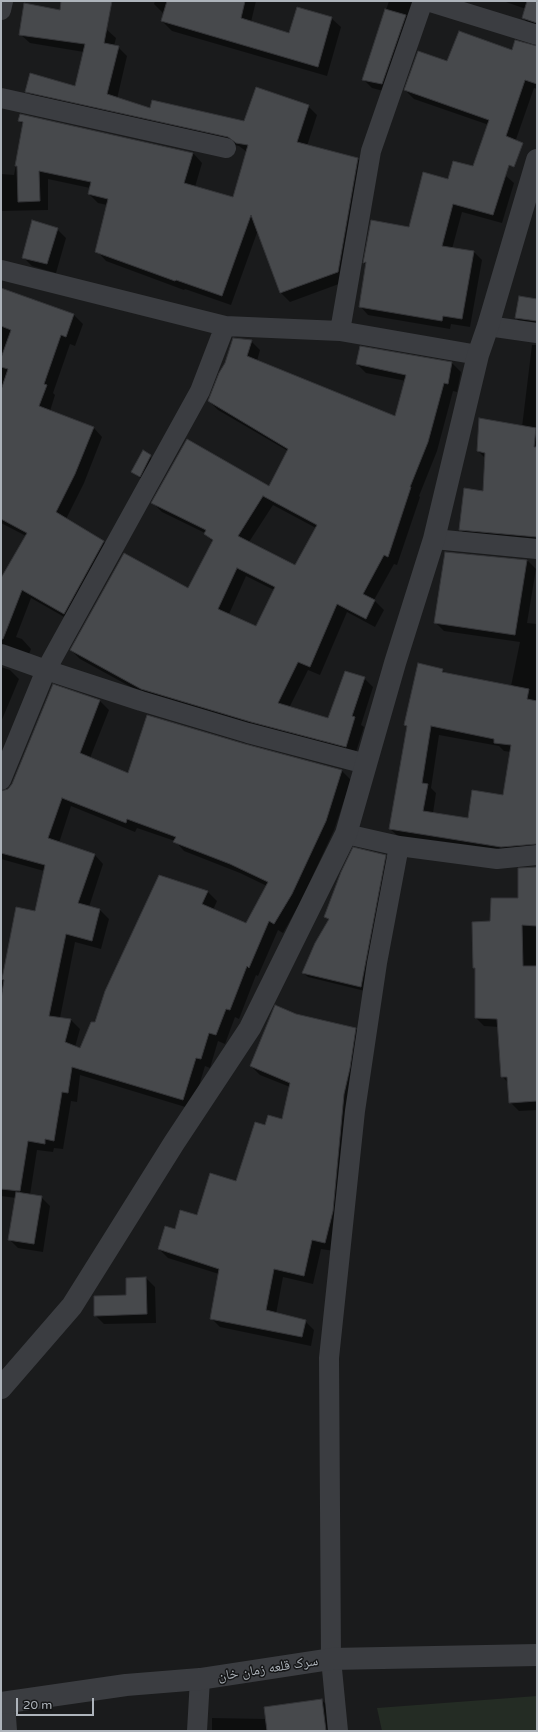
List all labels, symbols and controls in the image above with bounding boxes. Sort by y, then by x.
street label: سرک قلعه زمان خان [217,1653,319,1685]
scale bar [18,1690,96,1716]
text: 20 m [23,1698,52,1712]

